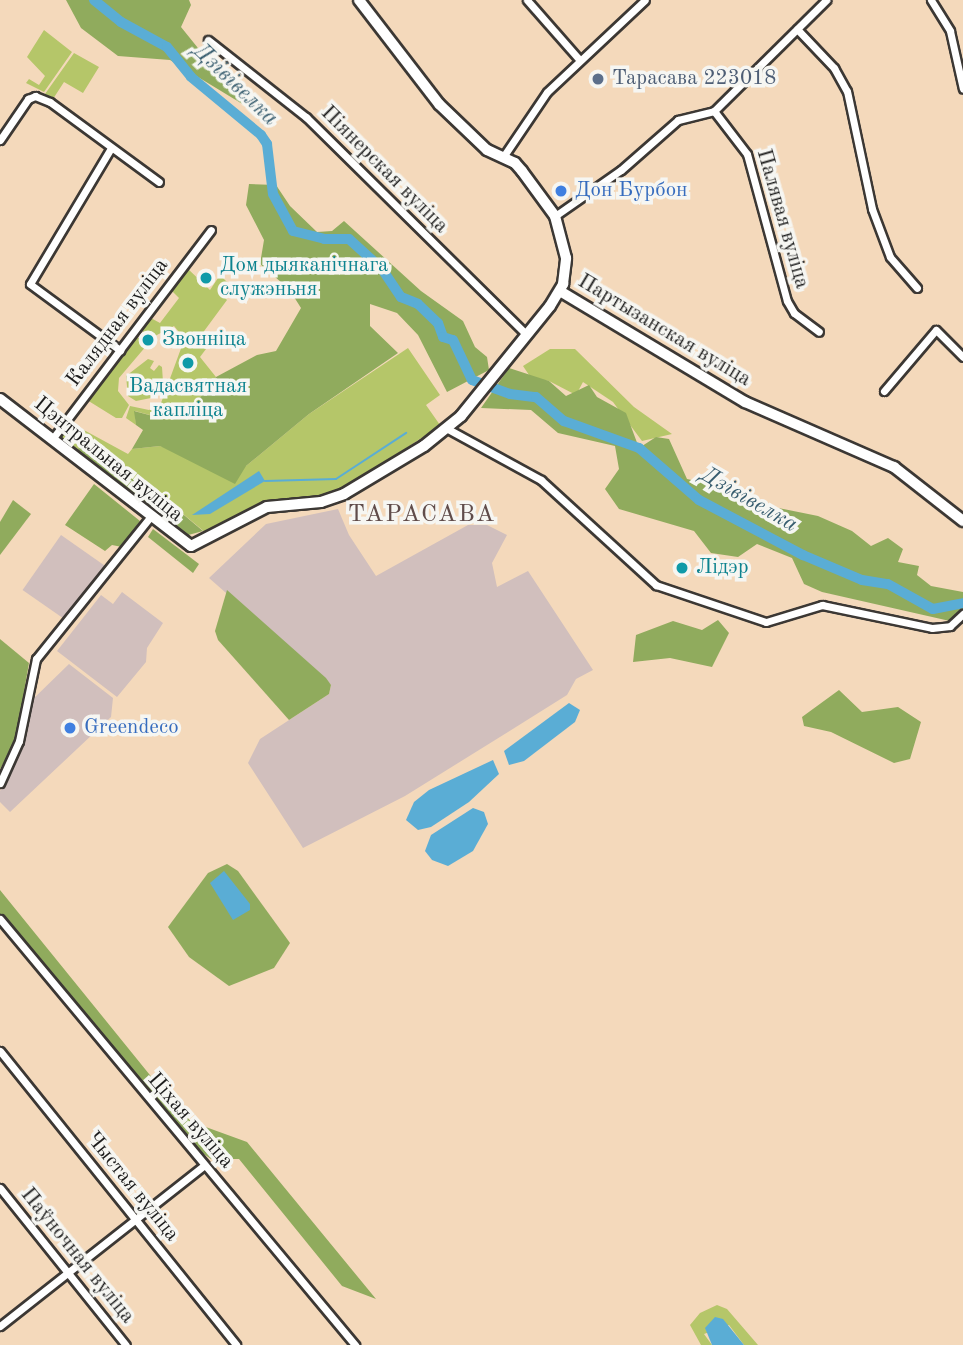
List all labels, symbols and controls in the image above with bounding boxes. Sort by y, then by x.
water label: Дзівівелка [187,38,283,132]
place label: Тарасава 223018 [612,66,776,92]
marker: Тарасава 223018 [590,71,606,87]
street label: Піянерская вуліца [315,101,453,239]
street label: Палявая вуліца [750,146,814,292]
place label: Дон Бурбон [575,178,688,204]
marker: Дон Бурбон [553,183,569,199]
place label: Дом дыяканічнага служэньня [220,253,388,303]
street label: Калядная вуліца [62,254,174,392]
street label: Партызанская вуліца [573,269,755,393]
marker: Дом дыяканічнага служэньня [198,270,214,286]
place label: Звонніца [162,327,246,353]
marker: Звонніца [140,332,156,348]
marker: Вадасвятная капліца [180,355,196,371]
place label: Вадасвятная капліца [129,374,247,424]
street label: Цэнтральная вуліца [28,392,188,528]
water label: Дзівівелка [695,461,803,539]
district label: ТАРАСАВА [349,502,495,530]
place label: Лідэр [696,555,749,581]
marker: Лідэр [674,560,690,576]
place label: Greendeco [84,715,179,741]
marker: Greendeco [62,720,78,736]
street label: Ціхая вуліца [142,1068,238,1174]
street label: Чыстая вуліца [80,1127,184,1247]
street label: Паўночная вуліца [15,1183,139,1329]

